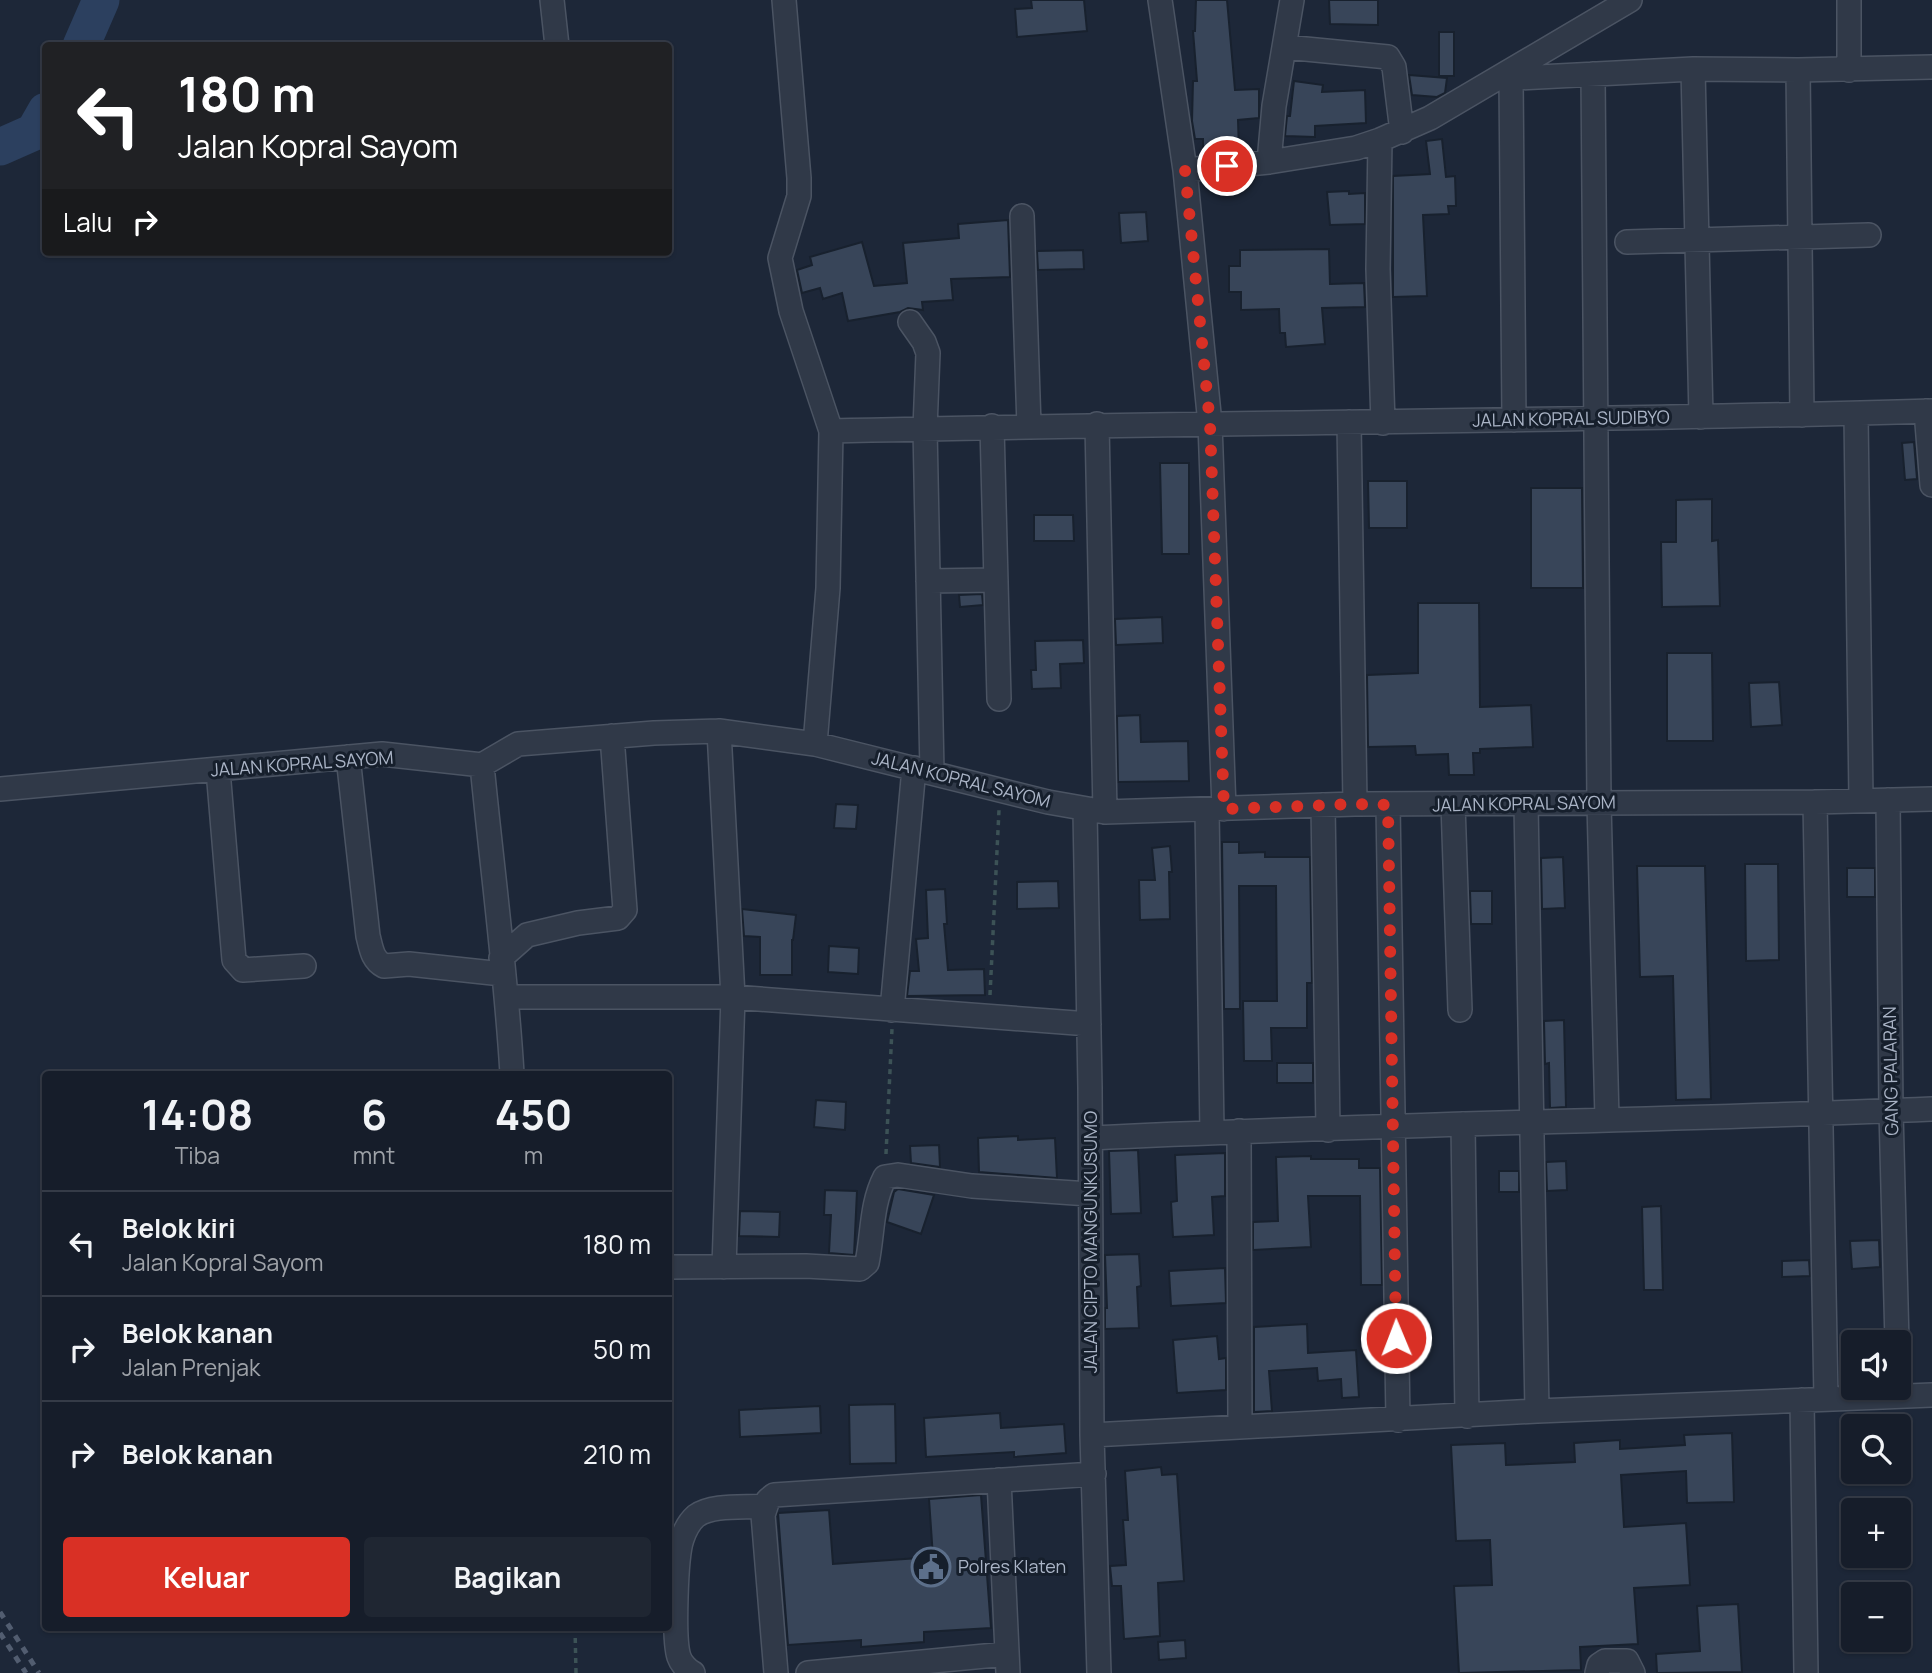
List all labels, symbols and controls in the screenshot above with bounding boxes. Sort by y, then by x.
text: 180 m [178,60,316,127]
icon: left [63,70,154,161]
text: Jalan Kopral Sayom [178,124,458,168]
pin [1197,136,1257,196]
icon: arrive [1208,147,1246,185]
icon: right [126,203,164,241]
text: Lalu [63,204,112,240]
street label: JALAN KOPRAL SUDIBYO [1472,404,1670,432]
street label: JALAN KOPRAL SAYOM [210,745,394,781]
street label: JALAN KOPRAL SAYOM [869,745,1053,813]
street label: JALAN KOPRAL SAYOM [1432,789,1616,817]
street label: GANG PALARAN [1877,1006,1903,1136]
text: 14:08 [142,1085,253,1143]
text: 6 [361,1085,387,1143]
text: 450 [495,1085,572,1143]
street label: JALAN CIPTO MANGUNKUSUMO [1078,1111,1102,1373]
text: Tiba [175,1139,220,1171]
text: mnt [353,1139,395,1171]
text: m [524,1139,543,1171]
text: Belok kiri [122,1210,236,1246]
icon: left [63,1225,101,1263]
text: 180 m [583,1226,651,1262]
text: Jalan Kopral Sayom [122,1246,323,1278]
position arrow [1359,1301,1433,1375]
text: Belok kanan [122,1315,273,1351]
icon: right [63,1330,101,1368]
map controls [1841,1330,1911,1652]
button: sound [1841,1330,1911,1400]
text: 50 m [593,1331,651,1367]
text: Jalan Prenjak [122,1351,261,1383]
button: search [1841,1414,1911,1484]
icon: right [63,1435,101,1473]
text: Belok kanan [122,1436,273,1472]
text: 210 m [583,1436,651,1472]
button: + [1841,1498,1911,1568]
button: Keluar [63,1537,350,1617]
button: Bagikan [364,1537,651,1617]
public building icon: Polres Klaten [910,1546,952,1588]
place label: Polres Klaten [958,1554,1066,1578]
button: − [1841,1582,1911,1652]

